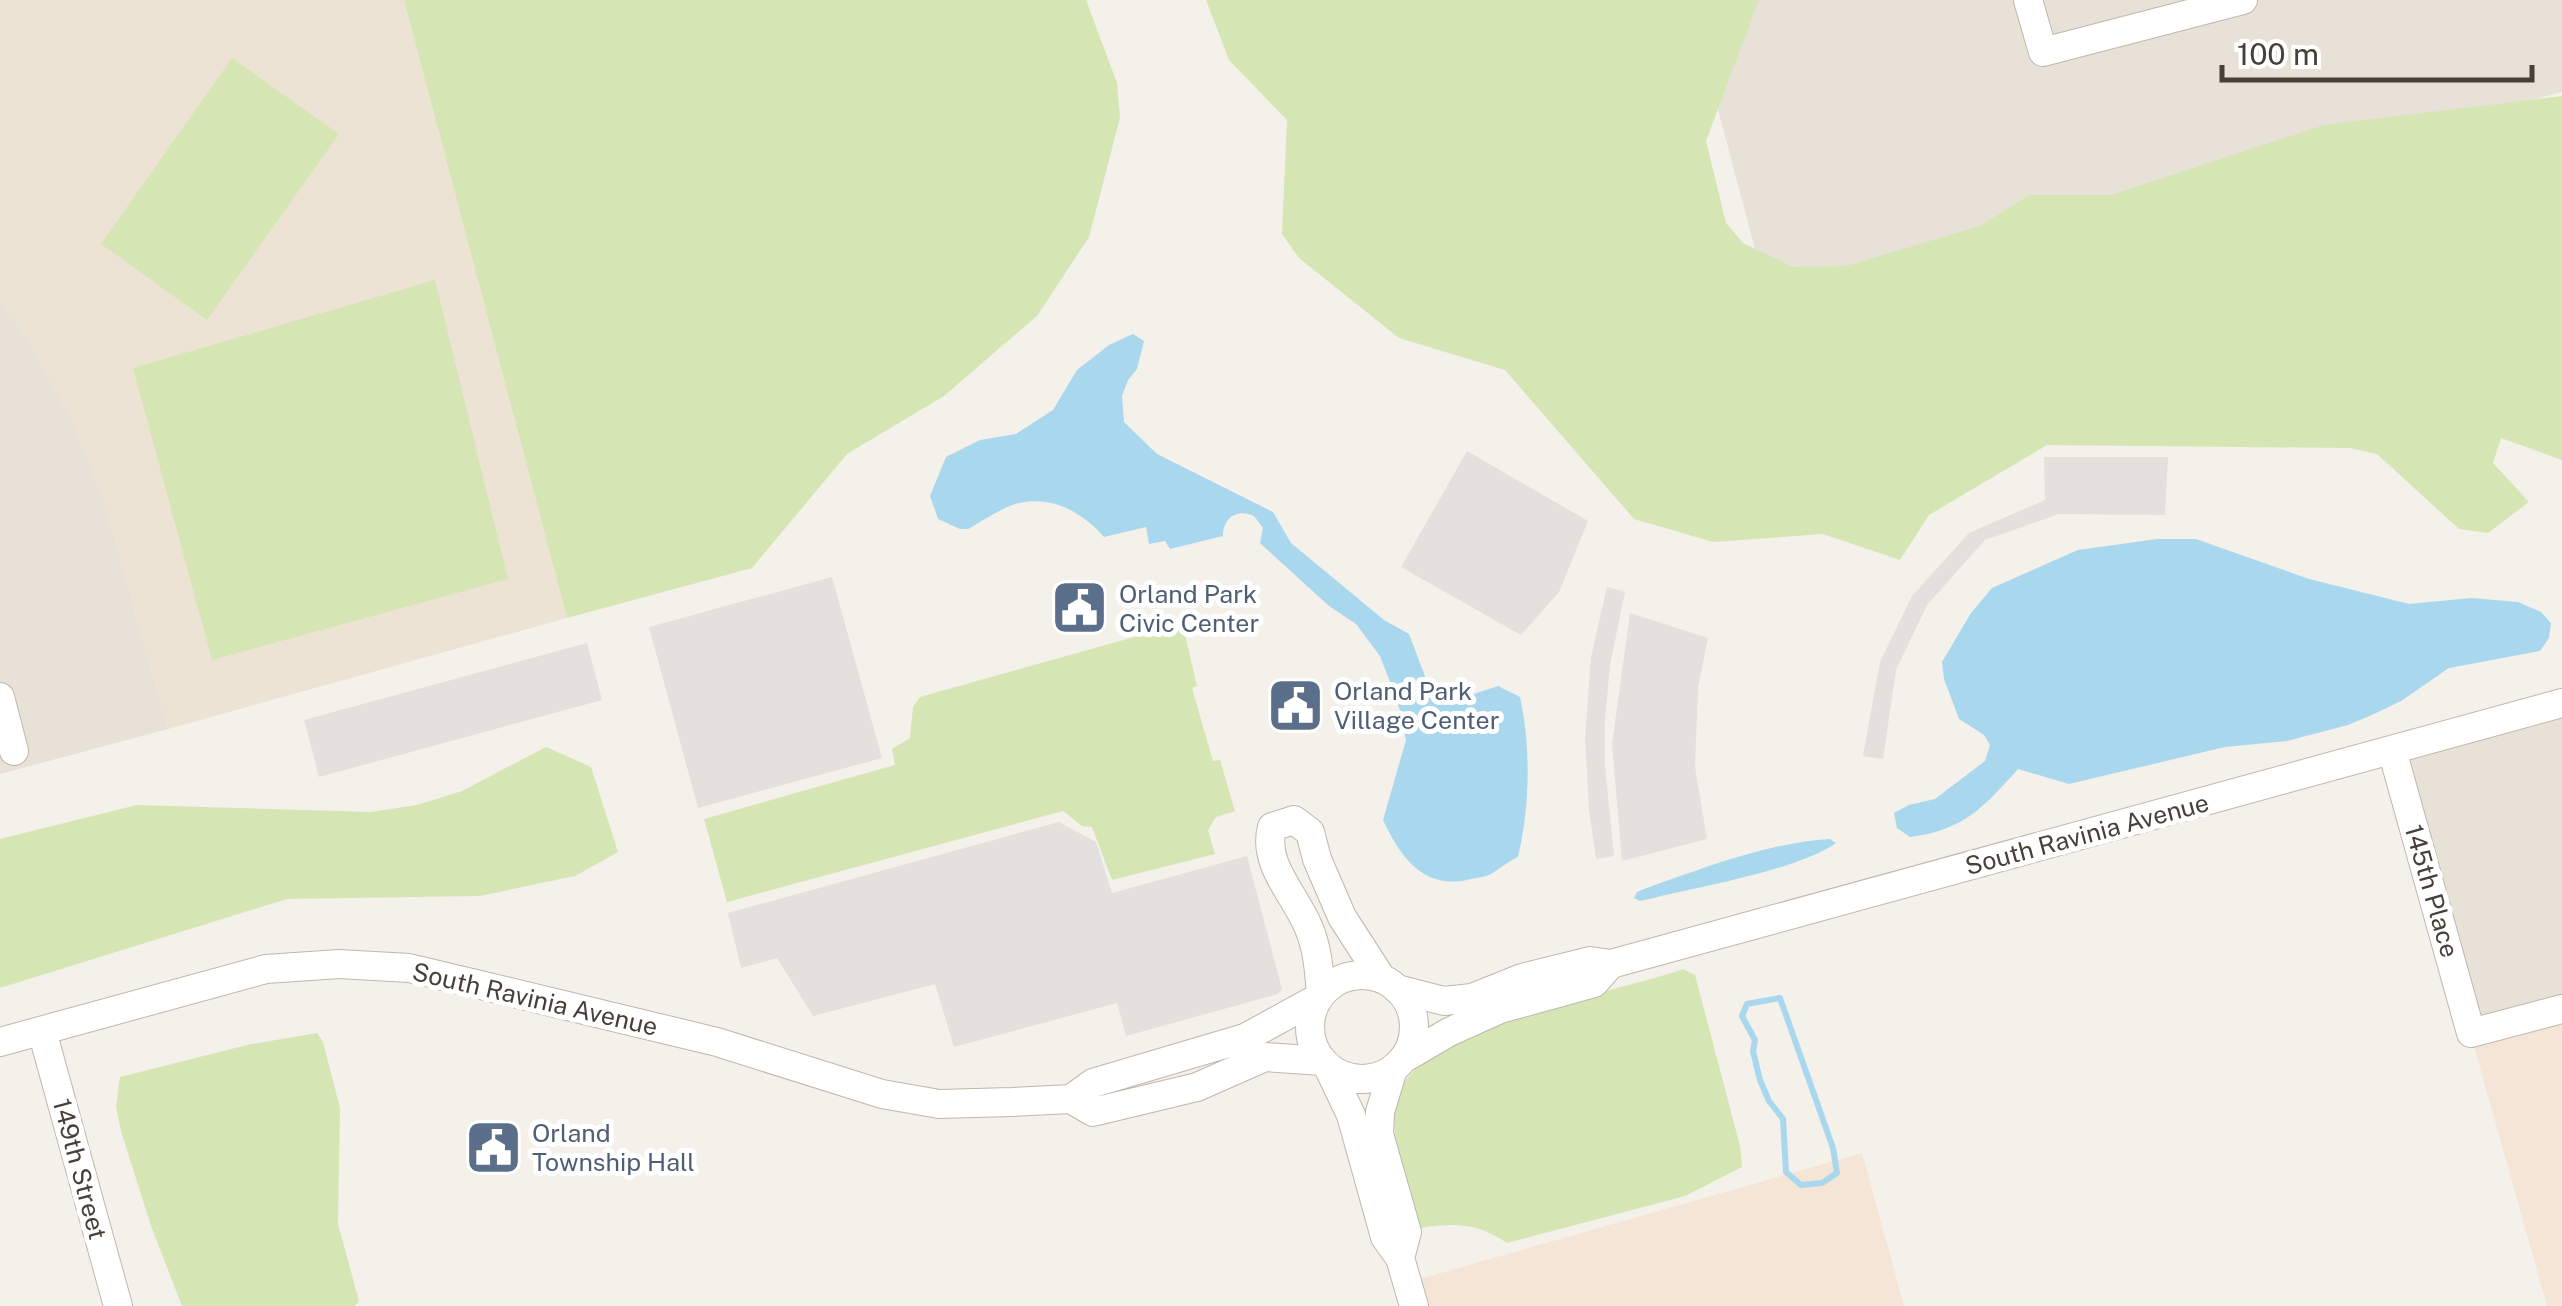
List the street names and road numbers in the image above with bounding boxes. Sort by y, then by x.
street label: South Ravinia Avenue [1962,787,2212,881]
street label: 145th Place [2399,821,2465,961]
street label: South Ravinia Avenue [409,956,661,1042]
street label: 149th Street [47,1095,113,1243]

